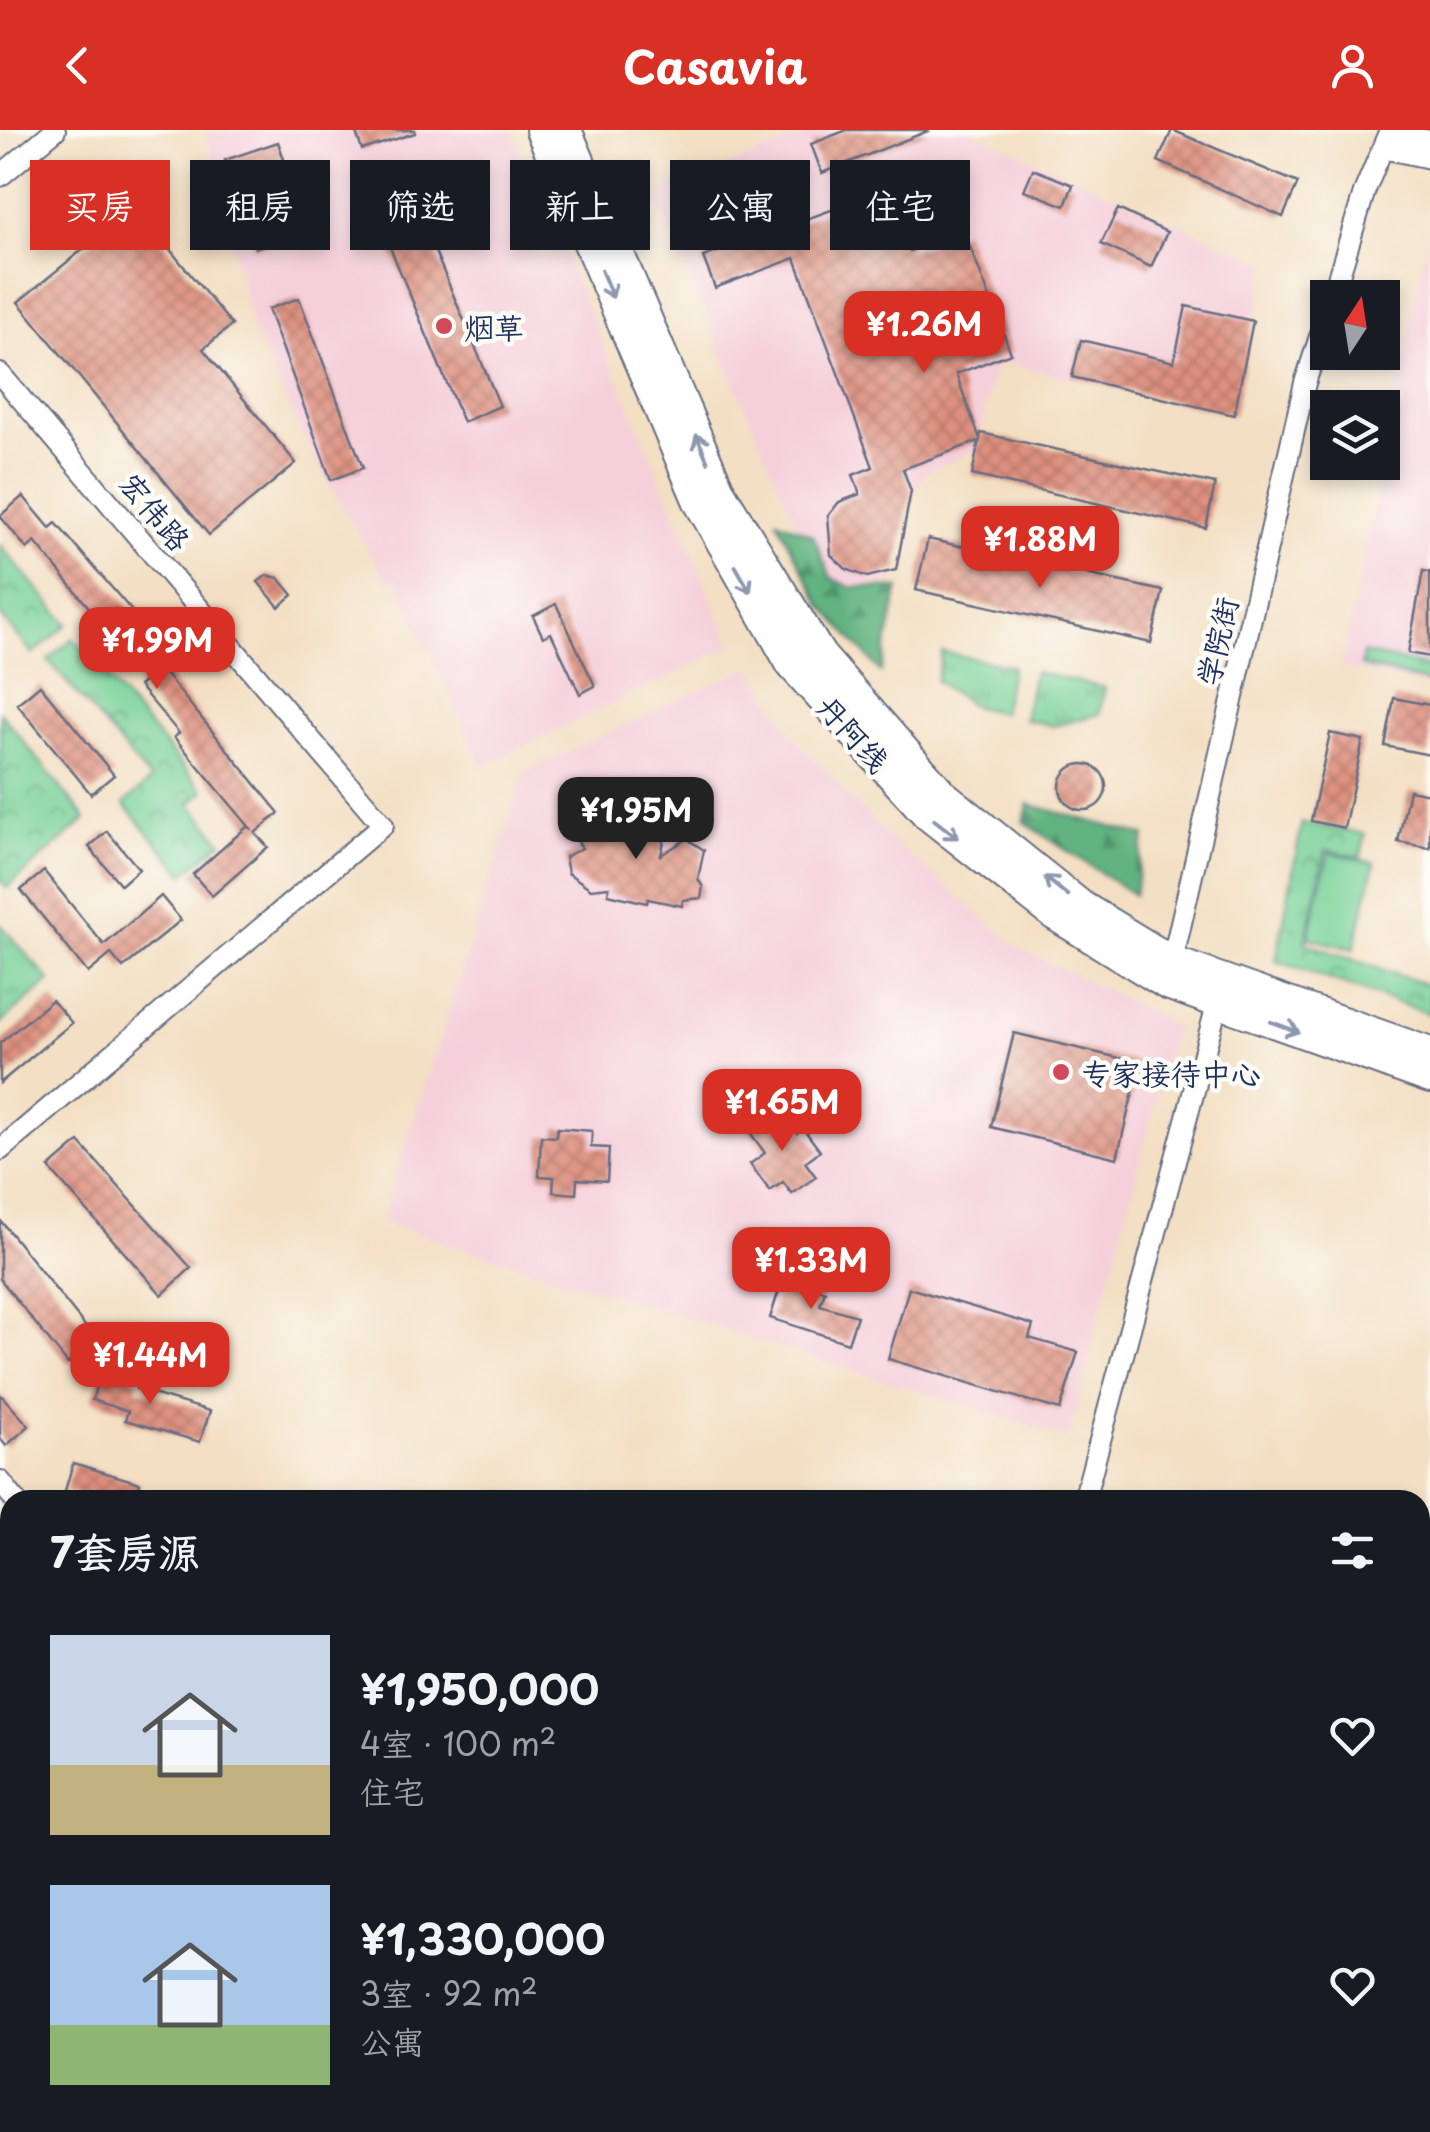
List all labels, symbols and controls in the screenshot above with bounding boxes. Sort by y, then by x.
text: Casavia [623,31,807,99]
icon: back [50,38,105,93]
icon: person [1325,38,1380,93]
chip: 买房 [30,160,170,250]
chip: 租房 [190,160,330,250]
chip: 筛选 [350,160,490,250]
chip: 新上 [510,160,650,250]
chip: 公寓 [670,160,810,250]
chip: 住宅 [830,160,970,250]
one-way arrow [599,268,617,299]
north arrow [1310,280,1400,370]
map controls [1310,280,1400,480]
pin: ¥1.26M [843,291,1005,376]
text: ¥1.26M [866,299,982,347]
place label: 烟草 [464,304,524,349]
marker: 烟草 [433,315,455,337]
button: layers [1310,390,1400,480]
one-way arrow [691,434,709,464]
street label: 宏伟路 [110,462,202,560]
pin: ¥1.88M [959,506,1121,591]
text: ¥1.88M [983,514,1097,562]
one-way arrow [733,564,753,592]
street label: 学院街 [1184,592,1248,690]
pin: ¥1.99M [76,607,238,692]
text: ¥1.99M [101,615,213,663]
street label: 丹阿线 [807,685,901,781]
pin: ¥1.95M [555,777,717,862]
text: ¥1.95M [580,785,692,833]
one-way arrow [933,818,959,840]
one-way arrow [1043,876,1070,897]
one-way arrow [1268,1019,1299,1037]
place label: 专家接待中心 [1081,1050,1261,1095]
marker: 专家接待中心 [1050,1061,1072,1083]
pin: ¥1.65M [701,1069,863,1154]
text: ¥1.65M [724,1077,840,1125]
pin: ¥1.33M [730,1227,892,1312]
text: ¥1.33M [754,1235,868,1283]
pin: ¥1.44M [69,1322,231,1407]
text: ¥1.44M [92,1330,208,1378]
text: 7套房源 [50,1519,200,1582]
icon: filters [1325,1523,1380,1578]
text: ¥1,950,000 [360,1656,599,1719]
icon: home [130,1675,250,1795]
icon: heart [1325,1708,1380,1763]
text: 4室 · 100 m² [360,1719,556,1767]
text: 住宅 [360,1767,424,1815]
text: ¥1,330,000 [360,1906,605,1969]
icon: home [130,1925,250,2045]
icon: heart [1325,1958,1380,2013]
text: 3室 · 92 m² [360,1969,538,2017]
text: 公寓 [360,2017,424,2065]

